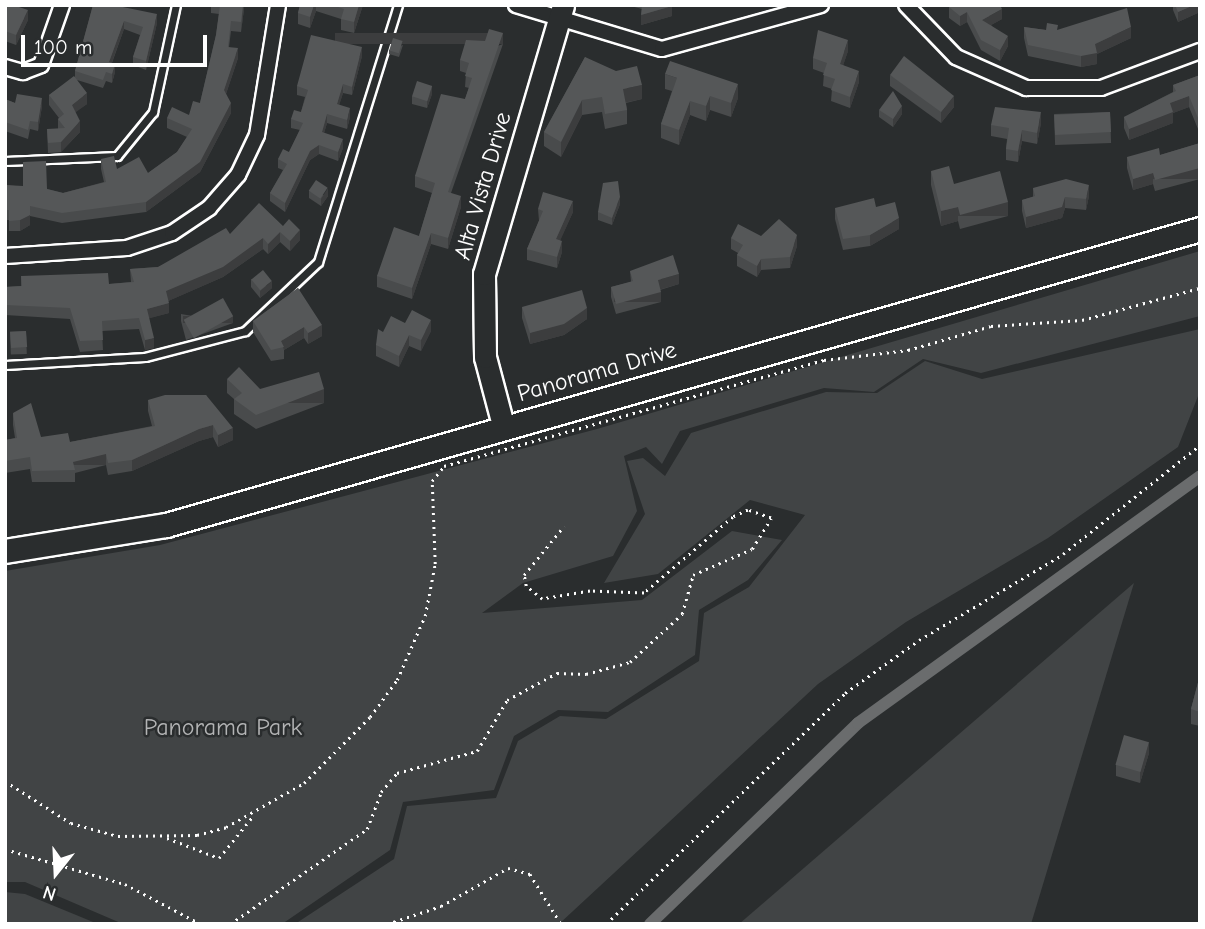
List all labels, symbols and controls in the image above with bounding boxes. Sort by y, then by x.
scale bar [24,21,210,65]
text: 100 m [34,35,92,59]
street label: Alta Vista Drive [448,109,518,263]
street label: Panorama Drive [514,336,680,408]
park label: Panorama Park [144,714,302,742]
north arrow [21,838,91,908]
text: N [40,881,59,905]

